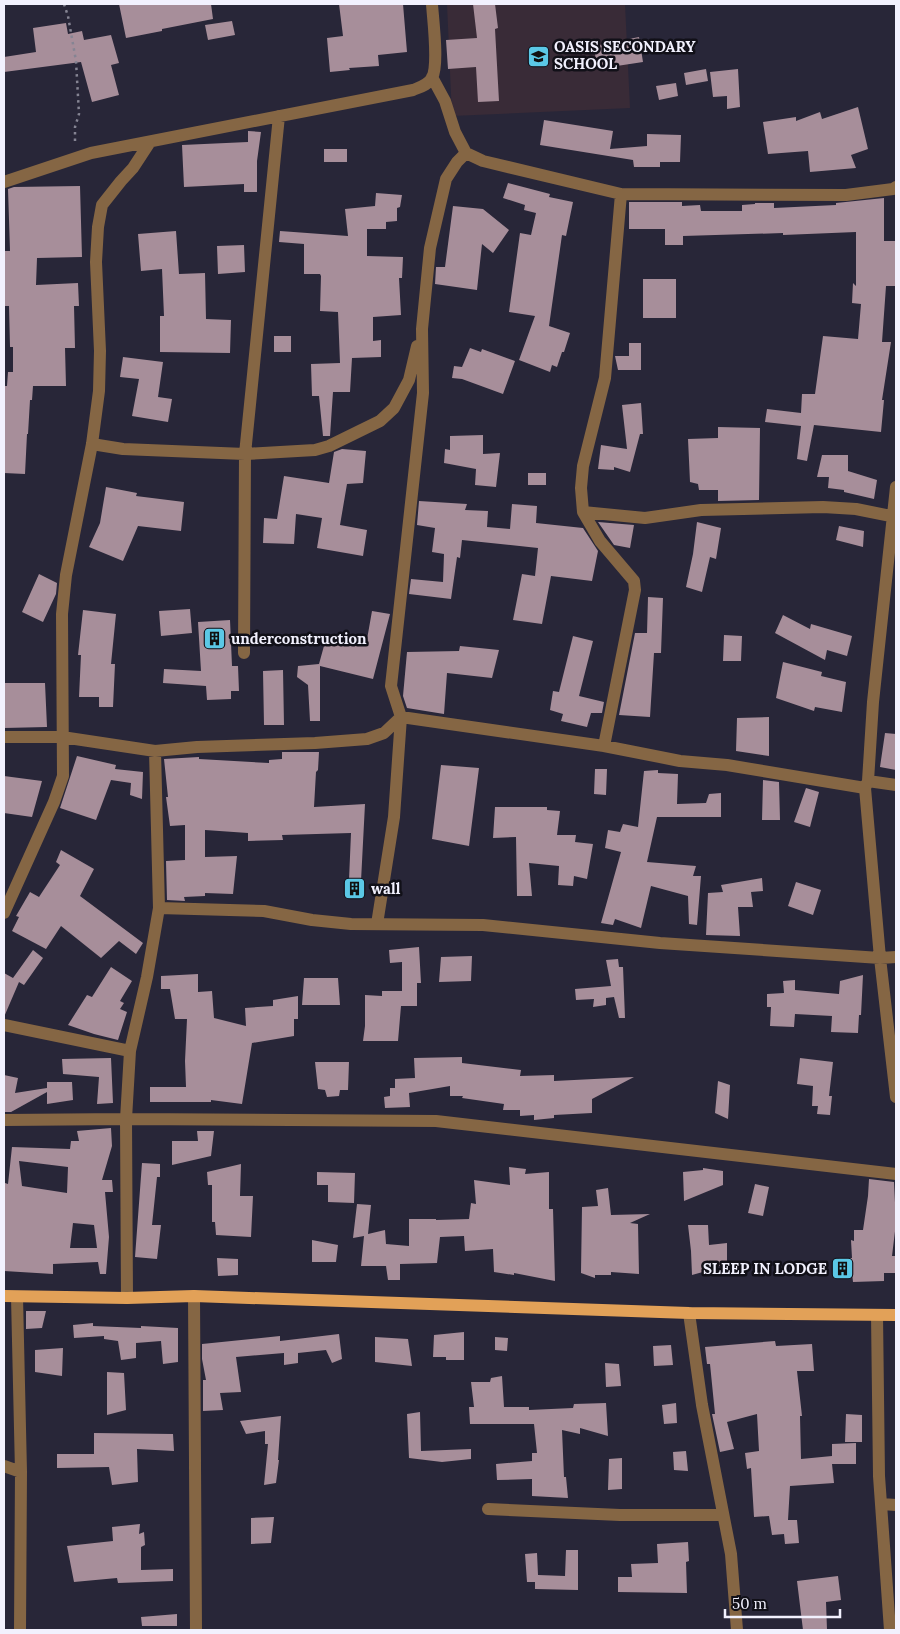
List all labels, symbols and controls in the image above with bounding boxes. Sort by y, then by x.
place label: OASIS SECONDARY SCHOOL [554,37,696,73]
school or university icon: OASIS SECONDARY SCHOOL [526,44,550,68]
building icon: underconstruction [203,627,227,651]
place label: underconstruction [231,629,367,648]
building icon: wall [343,877,367,901]
place label: wall [371,879,401,898]
building icon: SLEEP IN LODGE [831,1257,855,1281]
place label: SLEEP IN LODGE [703,1259,827,1278]
scale bar [725,1586,840,1618]
text: 50 m [732,1594,767,1613]

